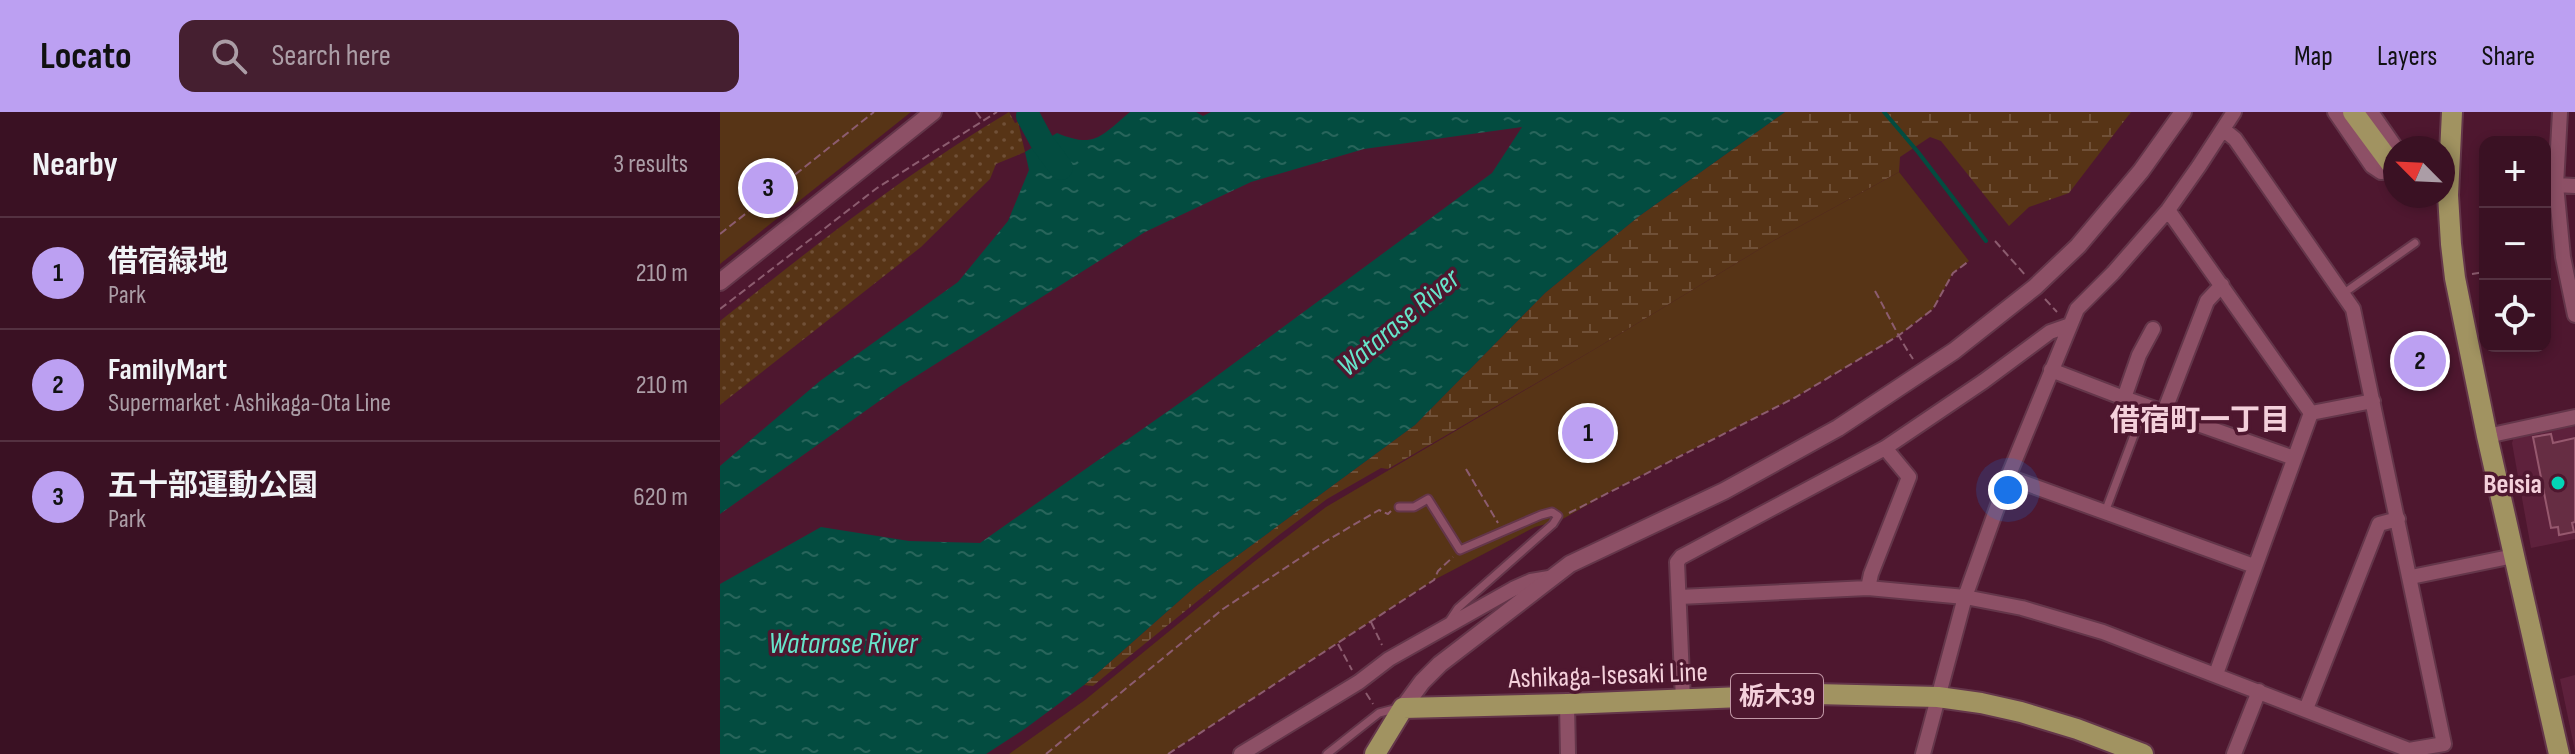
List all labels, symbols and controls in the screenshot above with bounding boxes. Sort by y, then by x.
search box [179,20,739,92]
text: Locato [40,34,131,79]
icon: search [207,34,251,78]
text: Search here [271,38,391,74]
text: Map [2294,40,2333,73]
text: Layers [2377,40,2437,73]
text: Share [2481,40,2535,73]
north arrow [2383,136,2455,208]
map controls [2479,136,2551,352]
button: + [2479,136,2551,208]
text: Nearby [32,144,118,185]
text: 3 results [613,149,688,180]
pin: 3 [742,158,794,218]
button: − [2479,208,2551,280]
text: 借宿緑地 [108,244,228,280]
text: 1 [53,258,63,289]
text: 210 m [636,258,688,289]
water label: Watarase River [1330,260,1468,384]
text: Park [108,280,146,311]
button: locate [2479,280,2551,352]
pin: 2 [2394,331,2446,391]
text: FamilyMart [108,352,227,388]
text: 2 [52,370,64,401]
text: 210 m [636,370,688,401]
text: Supermarket · Ashikaga-Ota Line [108,388,391,419]
pin: 1 [1562,403,1614,463]
district label: 借宿町一丁目 [2110,403,2290,439]
text: 五十部運動公園 [108,468,318,504]
place label: Beisia [2483,468,2542,501]
your location [1988,470,2028,510]
marker: Beisia [2549,474,2567,492]
text: 3 [52,482,64,513]
text: 620 m [633,482,688,513]
text: Park [108,504,146,535]
water label: Watarase River [769,626,919,662]
street label: Ashikaga-Isesaki Line [1507,656,1708,696]
road number: 栃木39 [1731,674,1823,718]

